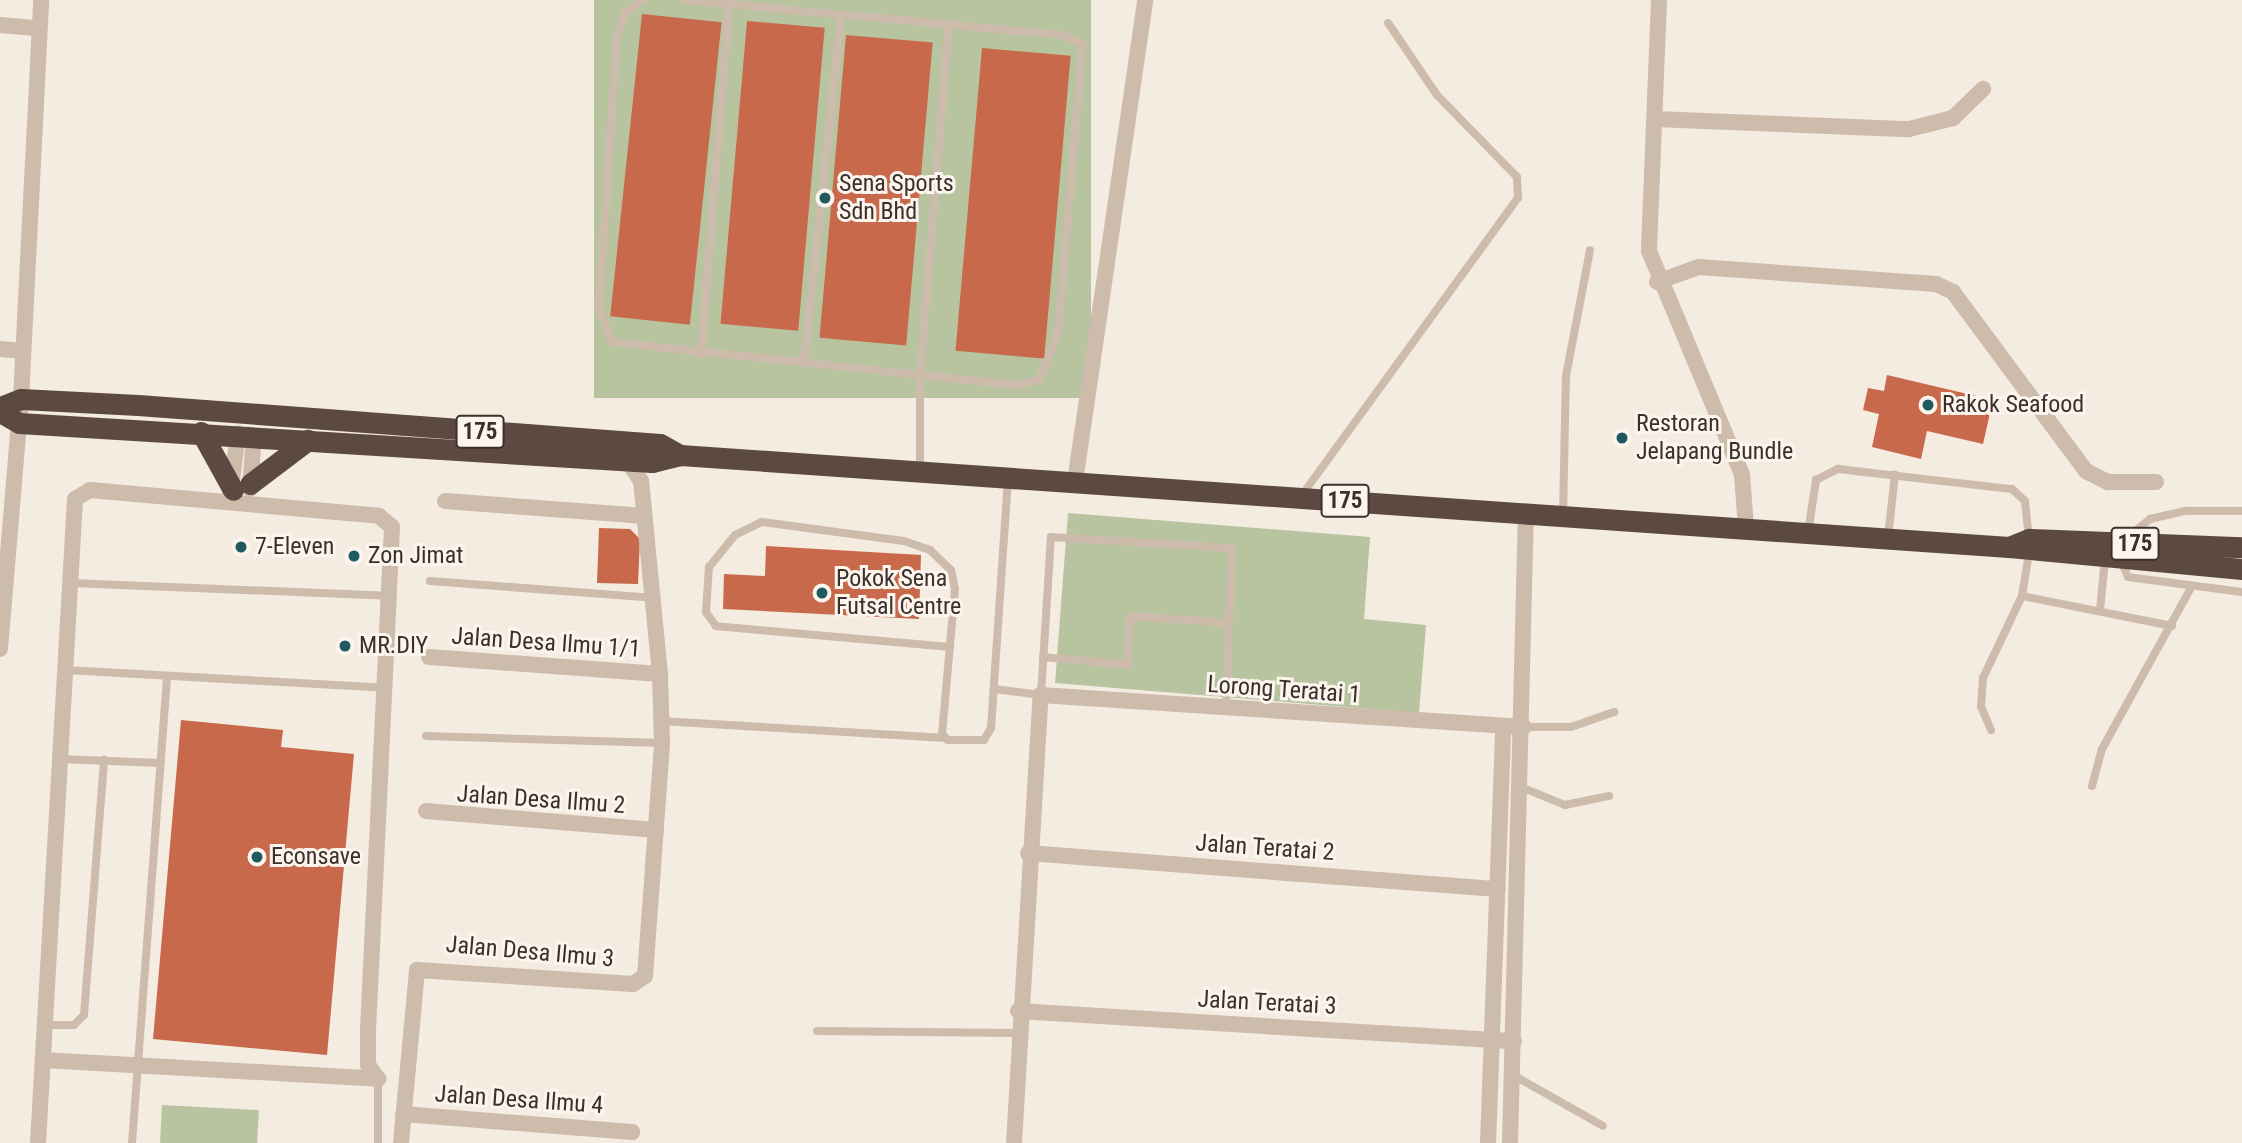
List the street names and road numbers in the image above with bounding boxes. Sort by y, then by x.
road number: 175 [456,412,504,452]
road number: 175 [1320,481,1370,520]
road number: 175 [2110,524,2160,564]
street label: Jalan Desa Ilmu 1/1 [451,622,641,664]
street label: Lorong Teratai 1 [1206,670,1362,710]
street label: Jalan Desa Ilmu 2 [456,780,626,820]
street label: Jalan Teratai 2 [1194,829,1336,867]
street label: Jalan Desa Ilmu 3 [445,930,615,974]
street label: Jalan Teratai 3 [1197,985,1337,1021]
street label: Jalan Desa Ilmu 4 [434,1080,604,1120]

